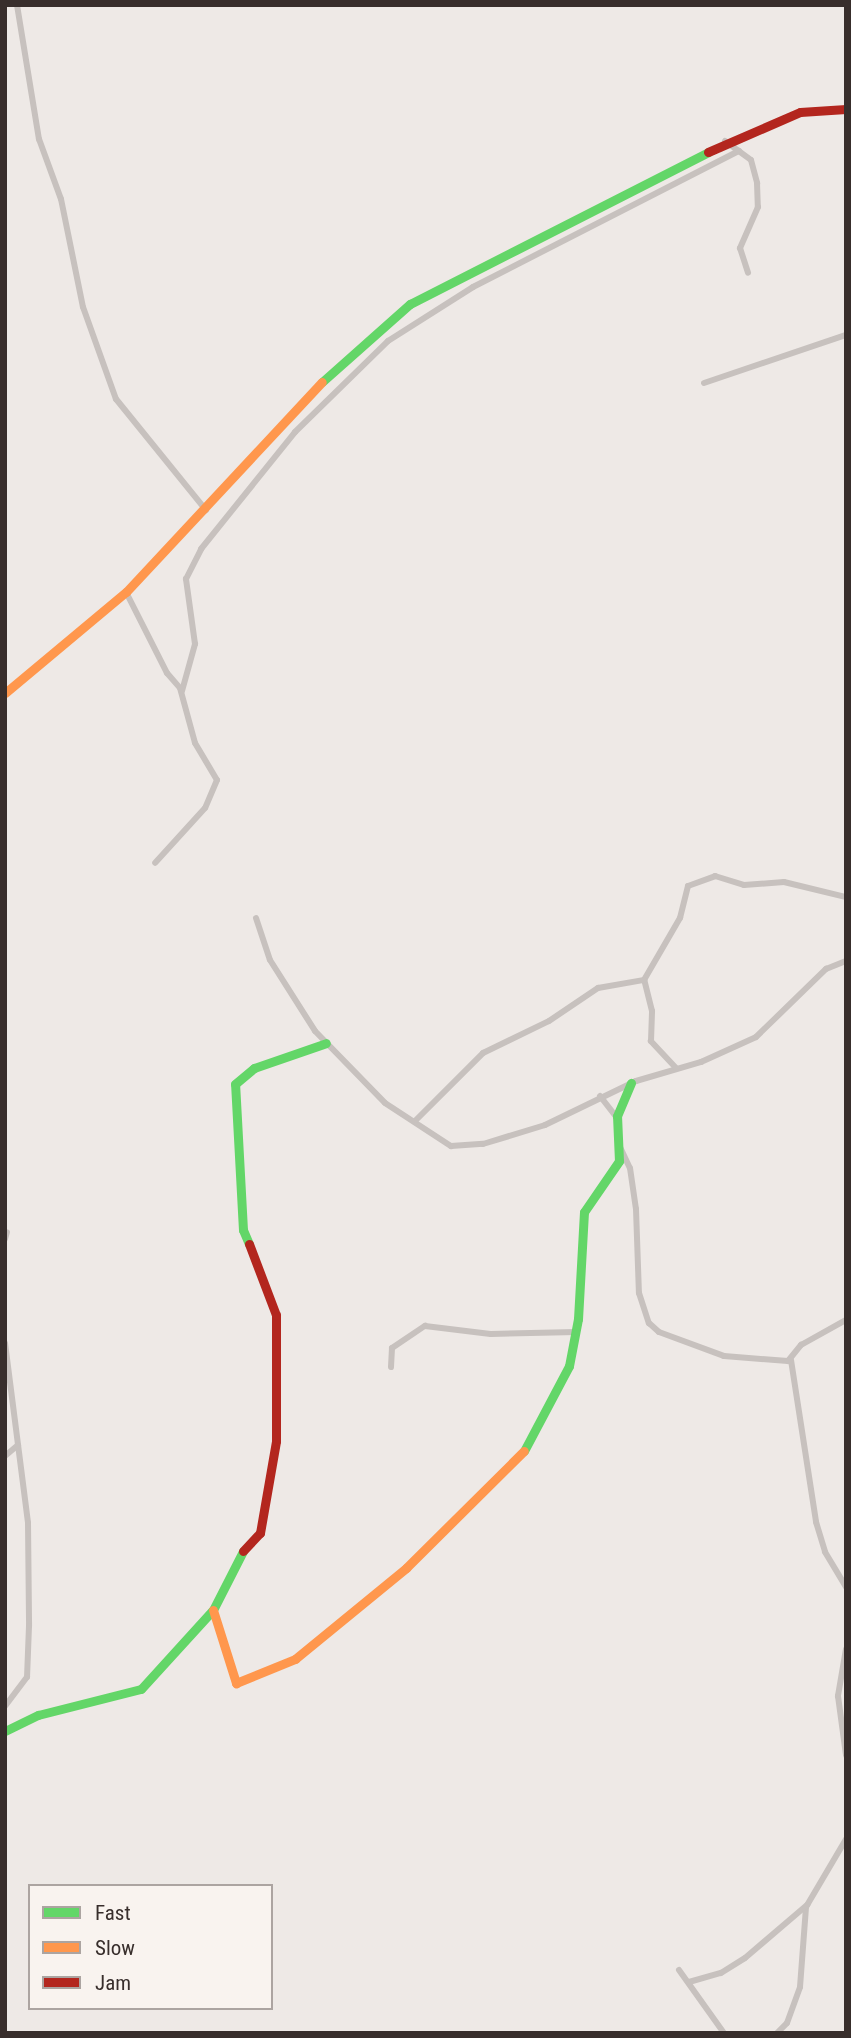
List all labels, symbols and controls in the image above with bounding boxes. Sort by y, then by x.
legend [28,1884,273,2010]
text: Fast [95,1901,131,1925]
text: Slow [95,1936,135,1960]
text: Jam [95,1971,131,1995]

